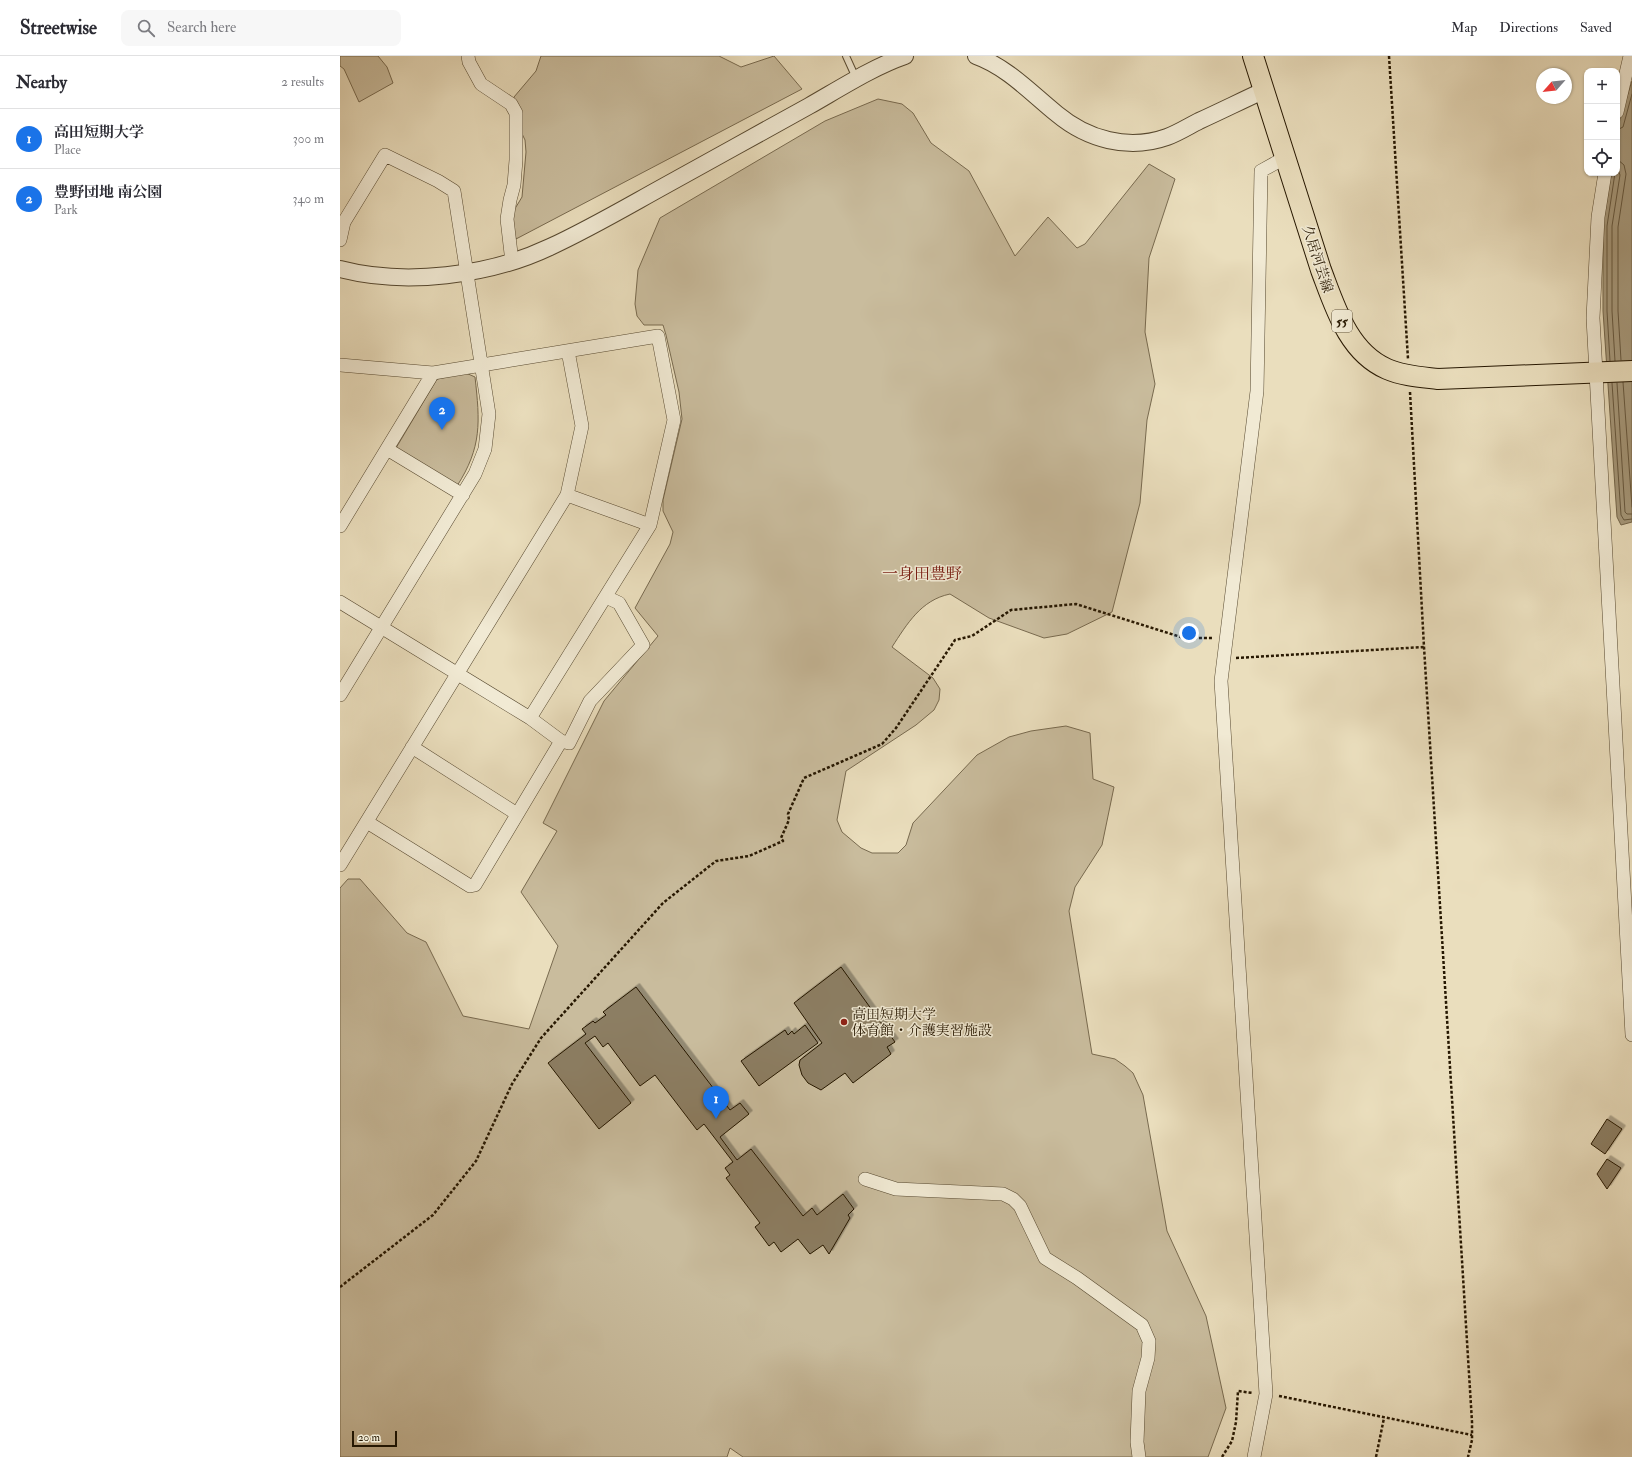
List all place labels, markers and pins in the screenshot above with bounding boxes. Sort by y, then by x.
pin: 2 [429,397,455,430]
place label: 高田短期大学 体育館・介護実習施設 [852,1006,992,1039]
marker: 高田短期大学 体育館・介護実習施設 [839,1017,849,1027]
pin: 1 [703,1086,729,1119]

